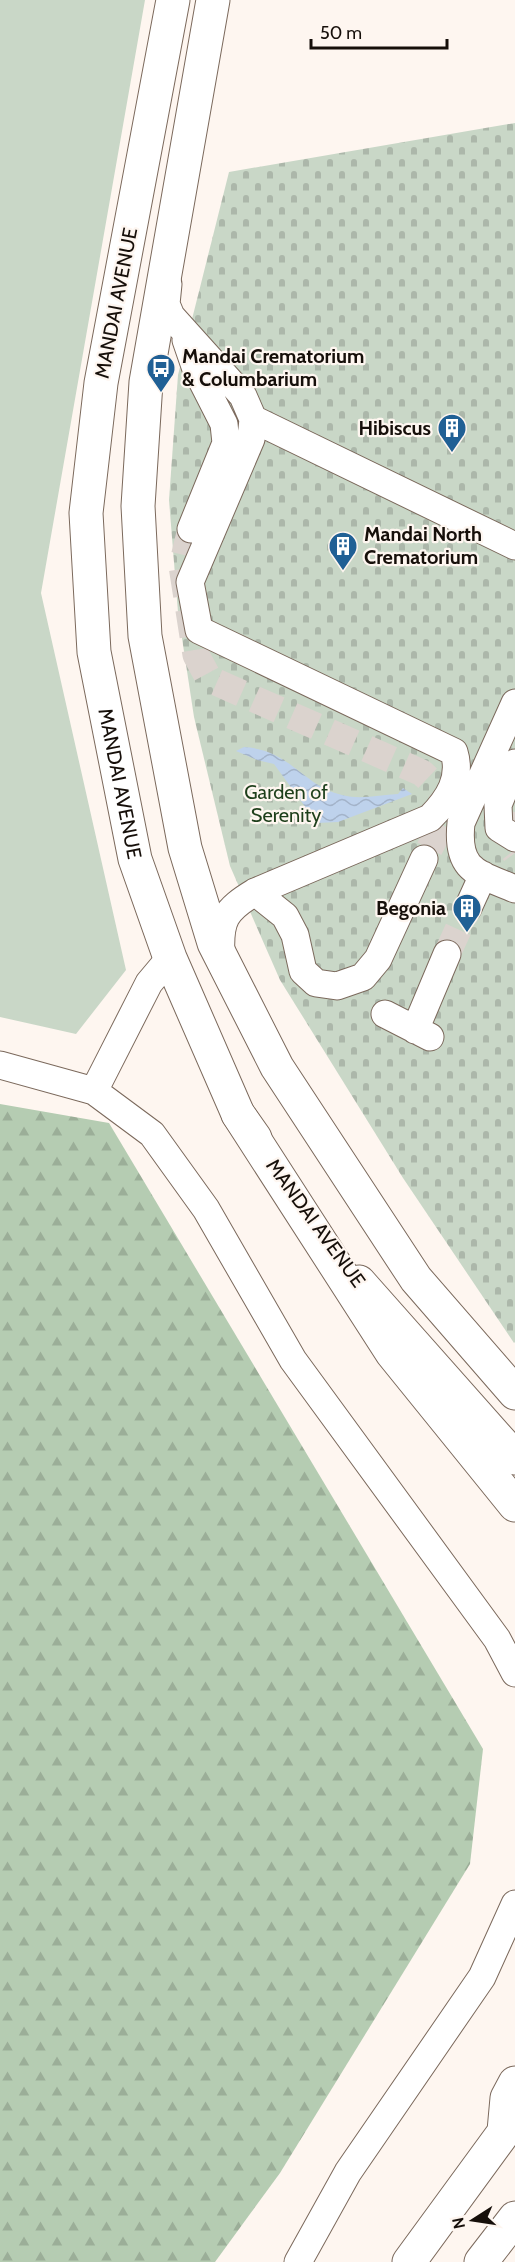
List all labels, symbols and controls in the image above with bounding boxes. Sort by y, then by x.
scale bar [311,12,448,50]
text: 50 m [320,22,362,44]
street label: MANDAI AVENUE [90,226,142,380]
place label: Mandai Crematorium & Columbarium [182,344,364,391]
bus stop icon: Mandai Crematorium & Columbarium [145,352,177,394]
building icon: Hibiscus [436,412,468,454]
place label: Hibiscus [359,416,431,440]
place label: Mandai North Crematorium [364,522,482,569]
building icon: Mandai North Crematorium [327,530,359,572]
street label: MANDAI AVENUE [93,706,147,861]
park label: Garden of Serenity [244,780,328,827]
building icon: Begonia [451,892,483,934]
place label: Begonia [376,896,446,920]
street label: MANDAI AVENUE [261,1154,371,1292]
north arrow [443,2190,503,2250]
text: N [448,2216,469,2231]

